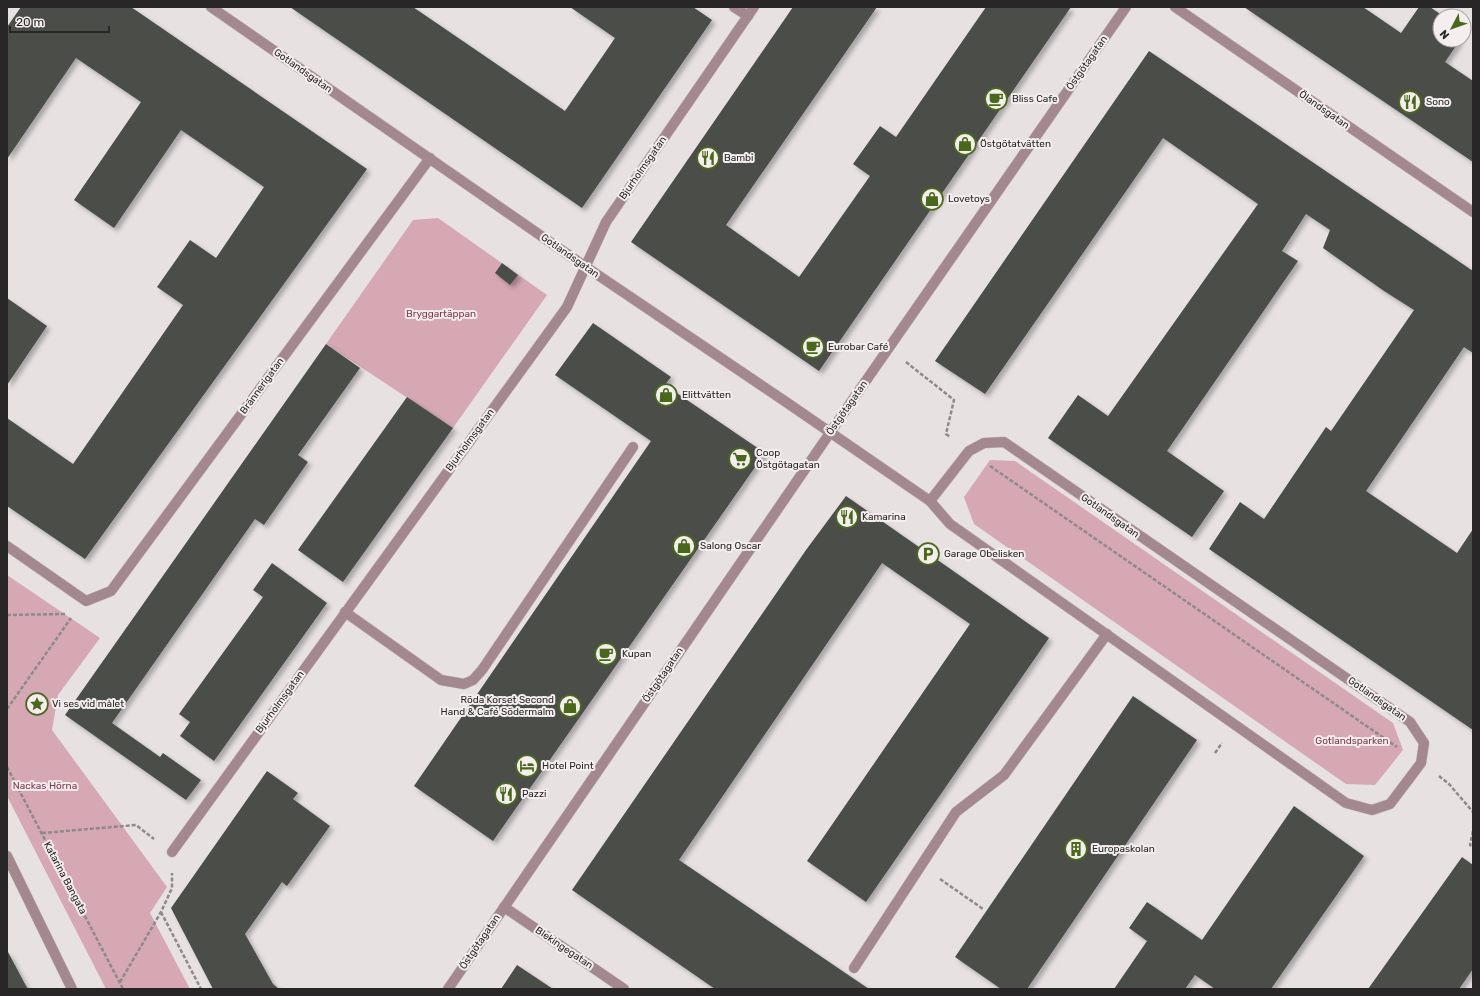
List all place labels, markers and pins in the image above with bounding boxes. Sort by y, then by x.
cafe icon: Bliss Cafe [983,86,1009,112]
restaurant icon: Sono [1397,89,1423,115]
place label: Bliss Cafe [1012,93,1058,105]
place label: Sono [1426,96,1450,108]
shop icon: Östgötatvätten [952,131,978,157]
place label: Östgötatvätten [980,138,1051,150]
restaurant icon: Bambi [695,145,721,171]
place label: Bambi [724,152,753,164]
shop icon: Lovetoys [919,186,945,212]
place label: Lovetoys [948,193,990,205]
cafe icon: Eurobar Café [800,334,826,360]
place label: Eurobar Café [828,341,889,353]
shop icon: Elittvätten [653,382,679,408]
place label: Elittvätten [682,389,731,401]
supermarket icon: Coop Östgötagatan [727,446,753,472]
place label: Coop Östgötagatan [756,447,820,471]
restaurant icon: Kamarina [834,504,860,530]
place label: Kamarina [862,511,906,523]
shop icon: Salong Oscar [671,533,697,559]
place label: Salong Oscar [700,540,761,552]
parking icon: Garage Obelisken [915,541,941,567]
place label: Garage Obelisken [944,548,1024,560]
cafe icon: Kupan [593,641,619,667]
place label: Kupan [622,648,651,660]
place icon: Vi ses vid målet [24,691,50,717]
shop icon: Röda Korset Second Hand & Café Södermalm [557,693,583,719]
place label: Röda Korset Second Hand & Café Södermalm [441,694,554,718]
place label: Vi ses vid målet [52,698,124,710]
hotel icon: Hotel Point [514,753,540,779]
place label: Hotel Point [542,760,594,772]
restaurant icon: Pazzi [493,781,519,807]
place label: Pazzi [522,788,546,800]
building icon: Europaskolan [1063,836,1089,862]
place label: Europaskolan [1092,843,1155,855]

